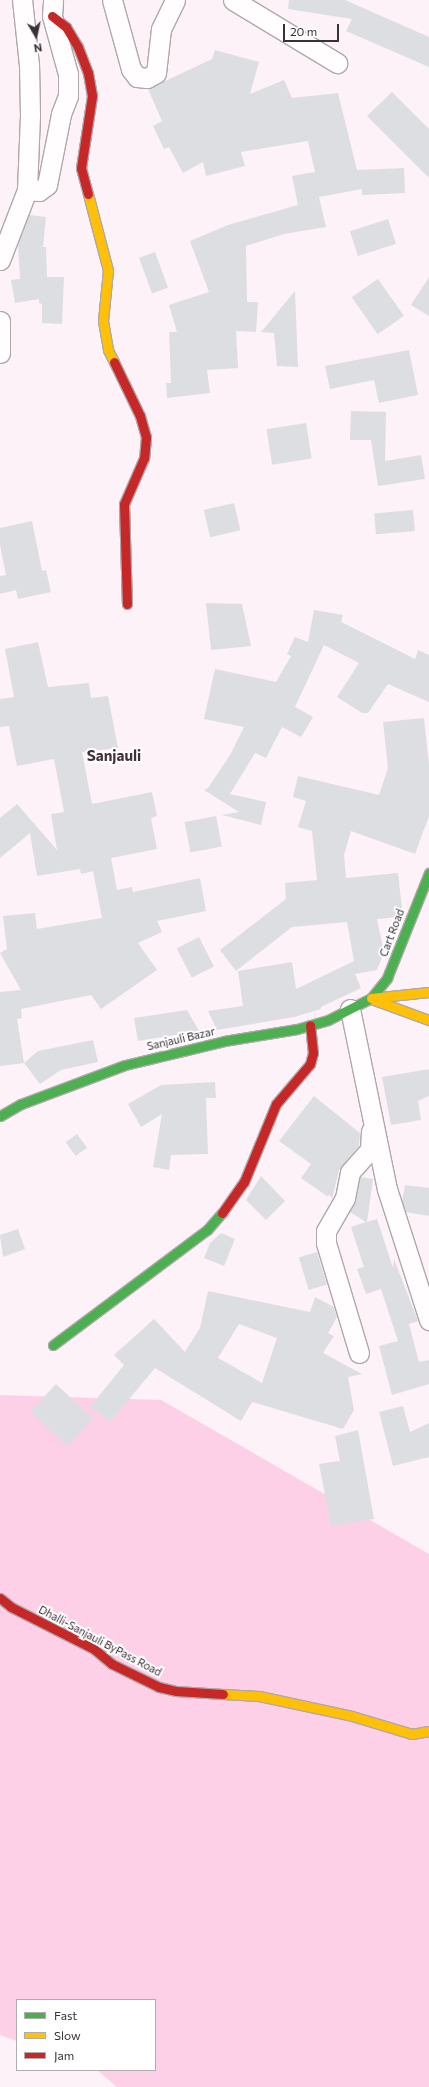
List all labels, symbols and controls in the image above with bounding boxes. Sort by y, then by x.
north arrow [16,16,56,56]
scale bar [285,16,341,42]
text: 20 m [290,24,317,38]
text: N [33,41,43,55]
district label: Sanjauli [87,747,141,765]
street label: Cart Road [377,907,407,959]
street label: Sanjauli Bazar [146,1025,216,1053]
street label: Dhalli-Sanjauli ByPass Road [36,1603,164,1679]
legend [16,1999,156,2071]
text: Fast [54,2008,77,2022]
text: Slow [54,2028,81,2042]
text: Jam [54,2048,74,2062]

